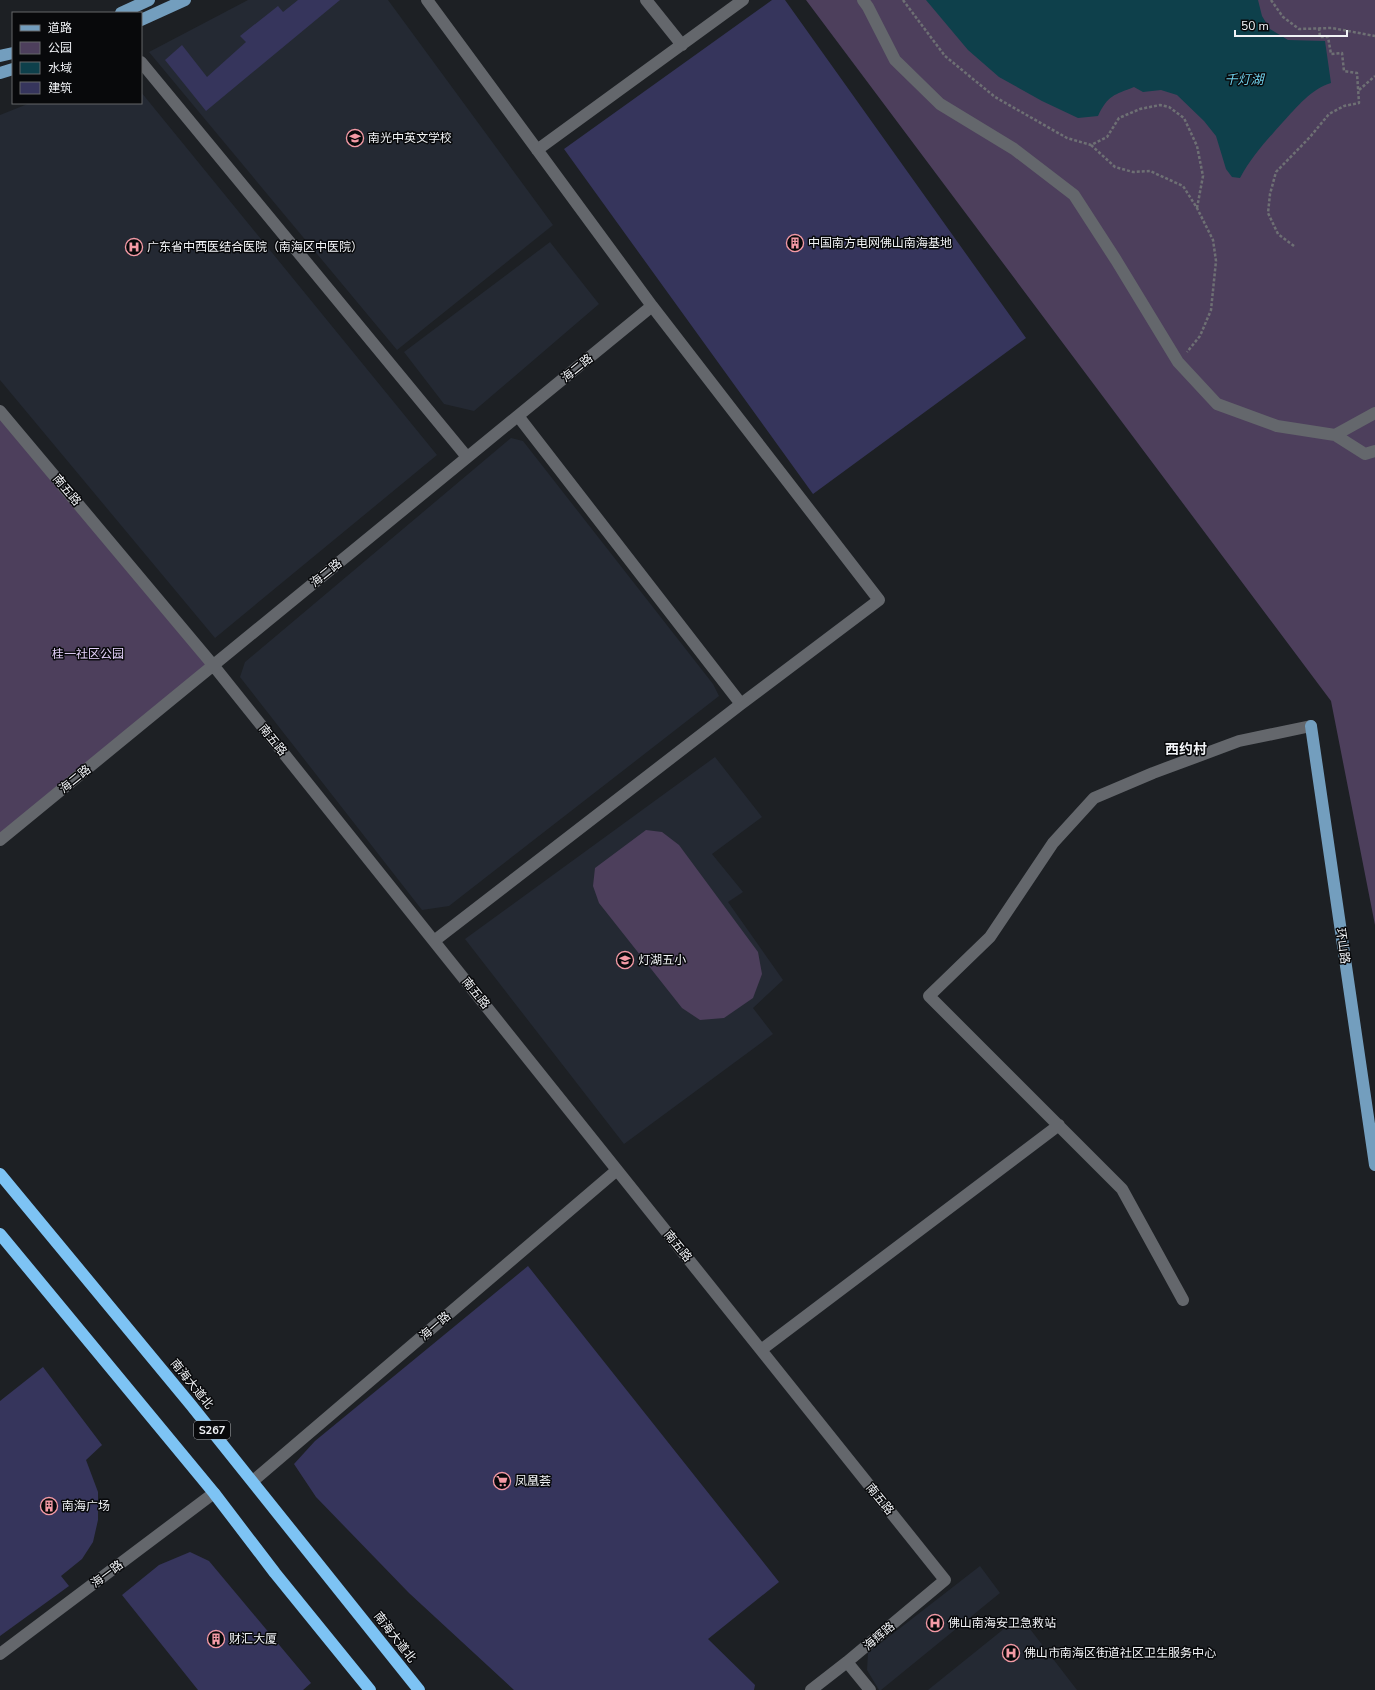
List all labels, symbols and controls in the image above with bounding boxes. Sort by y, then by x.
legend [12,12,142,104]
scale bar [1235,12,1347,38]
text: 50 m [1241,18,1269,34]
text: 道路 [48,20,72,36]
text: 公园 [48,40,72,56]
text: 水域 [48,60,72,76]
water label: 千灯湖 [1224,71,1265,89]
text: 建筑 [48,80,72,96]
school or university icon: 南光中英文学校 [345,128,365,148]
place label: 南光中英文学校 [368,130,452,146]
building icon: 中国南方电网佛山南海基地 [785,233,805,253]
place label: 中国南方电网佛山南海基地 [808,235,952,251]
hospital icon: 广东省中西医结合医院（南海区中医院） [124,237,144,257]
place label: 广东省中西医结合医院（南海区中医院） [147,239,363,255]
street label: 海二路 [558,350,596,386]
street label: 南五路 [49,471,85,509]
street label: 海二路 [307,555,345,591]
park label: 桂一社区公园 [52,646,124,662]
street label: 南五路 [255,721,291,759]
district label: 西约村 [1165,740,1207,759]
street label: 海二路 [56,761,94,797]
street label: 环山路 [1333,927,1353,965]
school or university icon: 灯湖五小 [615,950,635,970]
place label: 灯湖五小 [638,952,686,968]
street label: 南五路 [458,974,494,1012]
street label: 南五路 [660,1227,696,1265]
street label: 海一路 [416,1308,454,1344]
street label: 南海大道北 [167,1356,217,1412]
road number: S267 [194,1421,230,1439]
supermarket icon: 凤凰荟 [492,1471,512,1491]
place label: 凤凰荟 [515,1473,551,1489]
street label: 南五路 [862,1480,898,1518]
building icon: 南海广场 [39,1496,59,1516]
place label: 南海广场 [62,1498,110,1514]
street label: 海一路 [88,1557,126,1591]
street label: 南海大道北 [370,1608,420,1666]
hospital icon: 佛山南海安卫急救站 [925,1613,945,1633]
place label: 佛山南海安卫急救站 [948,1615,1056,1631]
street label: 海辉路 [860,1618,898,1654]
building icon: 财汇大厦 [206,1629,226,1649]
place label: 财汇大厦 [229,1631,277,1647]
hospital icon: 佛山市南海区街道社区卫生服务中心 [1001,1643,1021,1663]
place label: 佛山市南海区街道社区卫生服务中心 [1024,1645,1216,1661]

